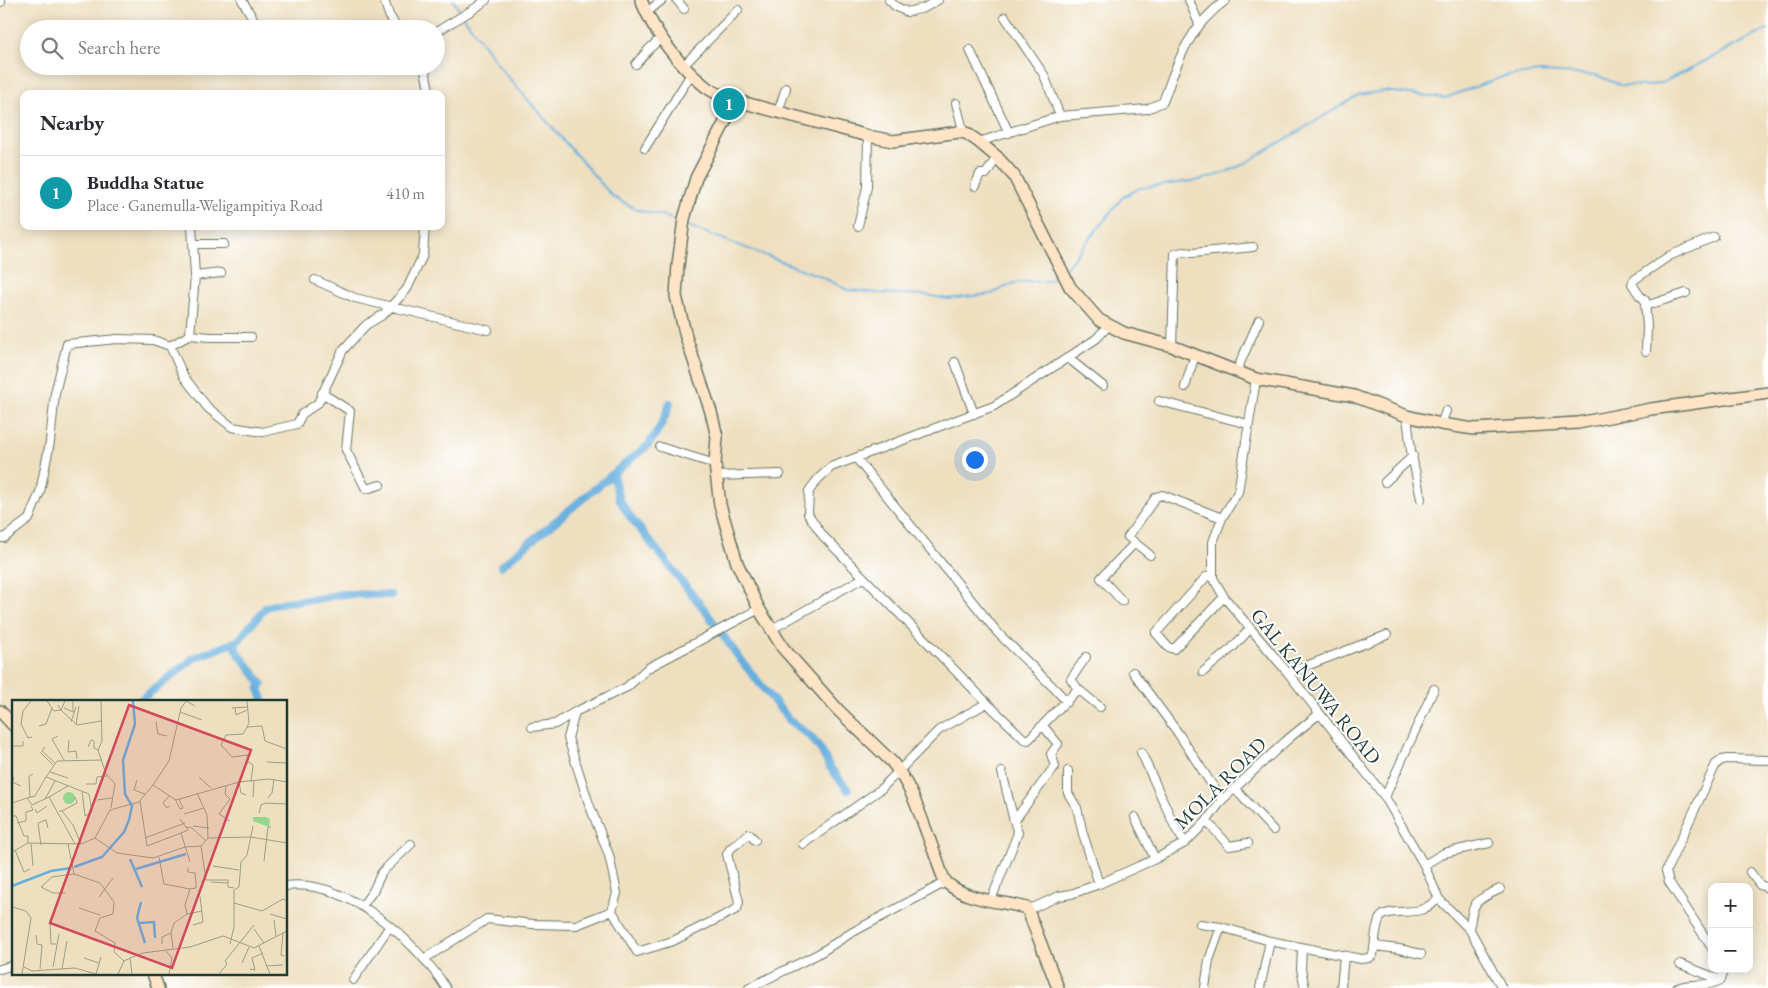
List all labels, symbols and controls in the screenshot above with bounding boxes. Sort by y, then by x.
search box [20,20,445,75]
icon: search [38,34,66,62]
text: Search here [78,35,160,60]
pin: 1 [713,85,745,123]
text: Nearby [40,109,104,136]
text: Buddha Statue [87,170,204,195]
text: 1 [52,183,60,204]
text: 410 m [386,183,425,204]
text: Place · Ganemulla-Weligampitiya Road [87,195,323,216]
your location [962,447,988,473]
street label: GAL KANUWA ROAD [1245,603,1387,769]
inset map [12,700,288,976]
street label: MOLA ROAD [1168,731,1272,835]
map controls [1708,883,1753,973]
button: + [1708,883,1753,928]
button: − [1708,928,1753,973]

